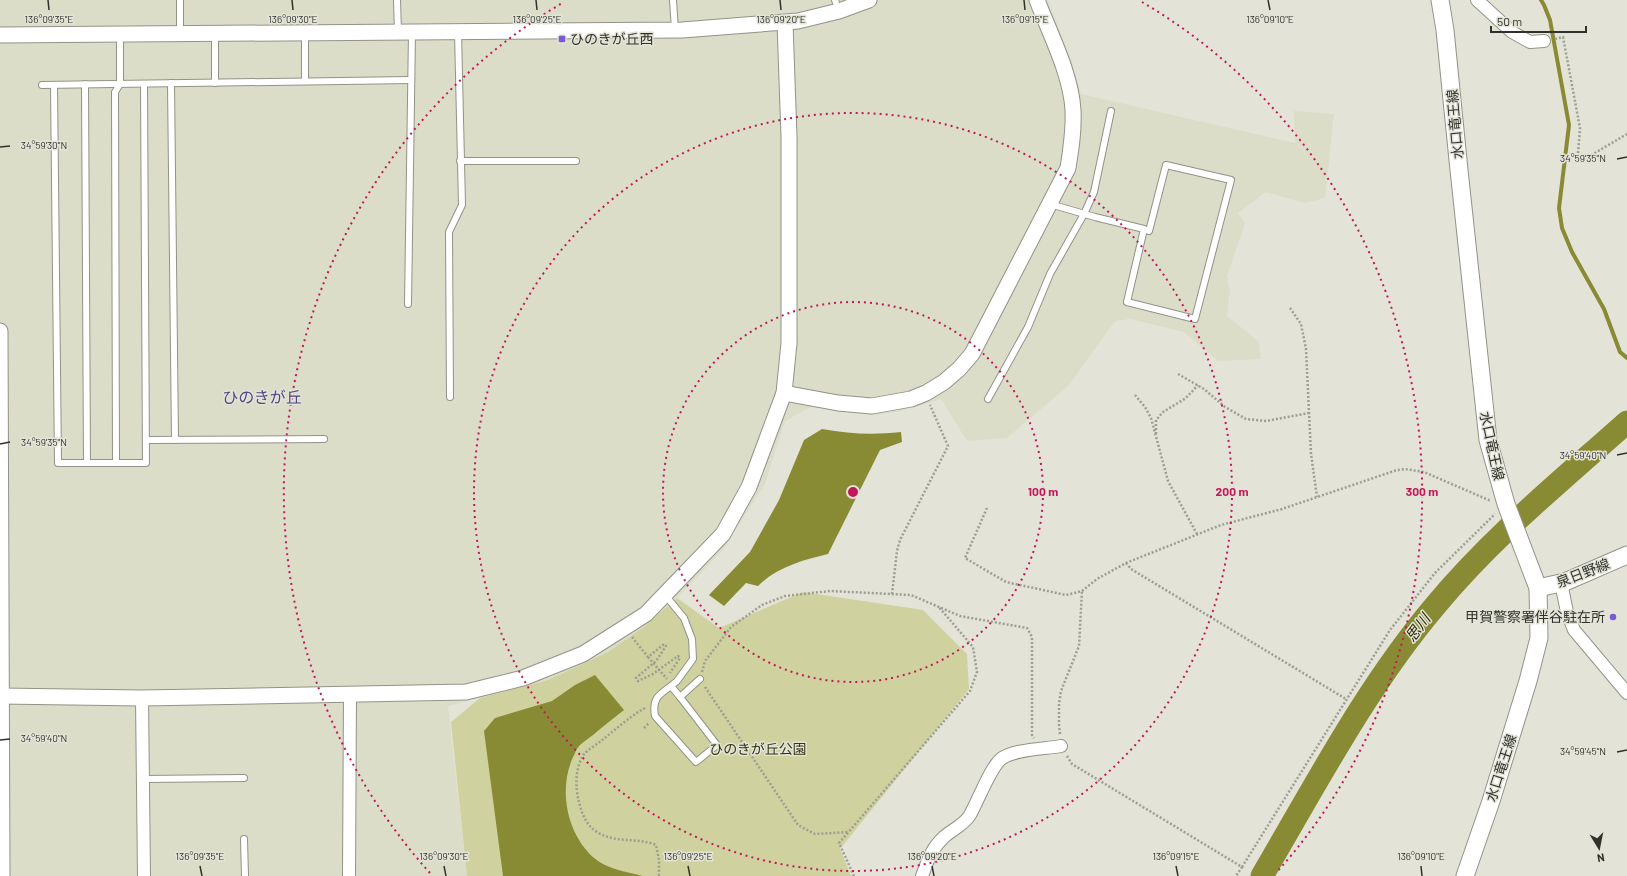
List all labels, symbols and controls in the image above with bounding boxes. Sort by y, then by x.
scale bar [1491,8,1586,34]
text: 136°09'35"E [25,13,73,25]
text: 136°09'30"E [268,13,318,25]
text: 136°09'25"E [513,13,561,25]
text: 136°09'20"E [756,13,806,25]
text: 136°09'15"E [1001,13,1049,25]
text: 136°09'10"E [1246,13,1294,25]
text: 50 m [1497,14,1522,28]
place label: ひのきが丘西 [570,30,654,47]
marker: ひのきが丘西 [557,34,567,44]
street label: 水口竜王線 [1443,88,1466,160]
text: 34°59'30"N [21,139,67,151]
text: 34°59'35"N [1560,152,1606,164]
district label: ひのきが丘 [222,387,302,406]
street label: 水口竜王線 [1477,410,1508,482]
text: 34°59'35"N [21,436,67,448]
text: 34°59'40"N [1560,449,1606,461]
text: 100 m [1028,484,1058,498]
text: 200 m [1216,484,1248,498]
text: 300 m [1406,484,1438,498]
centre of rings [846,485,860,499]
street label: 泉日野線 [1554,555,1612,591]
water label: 思川 [1401,608,1435,645]
place label: 甲賀警察署伴谷駐在所 [1465,608,1605,625]
marker: 甲賀警察署伴谷駐在所 [1608,612,1618,622]
text: 34°59'40"N [21,732,67,744]
street label: 水口竜王線 [1482,732,1519,804]
park label: ひのきが丘公園 [709,740,807,757]
text: 34°59'45"N [1560,745,1606,757]
north arrow [1579,828,1619,868]
text: 136°09'35"E [176,850,224,862]
text: 136°09'30"E [419,850,469,862]
text: 136°09'25"E [664,850,712,862]
text: 136°09'20"E [907,850,957,862]
text: 136°09'15"E [1152,850,1200,862]
text: 136°09'10"E [1397,850,1445,862]
text: N [1596,851,1606,865]

